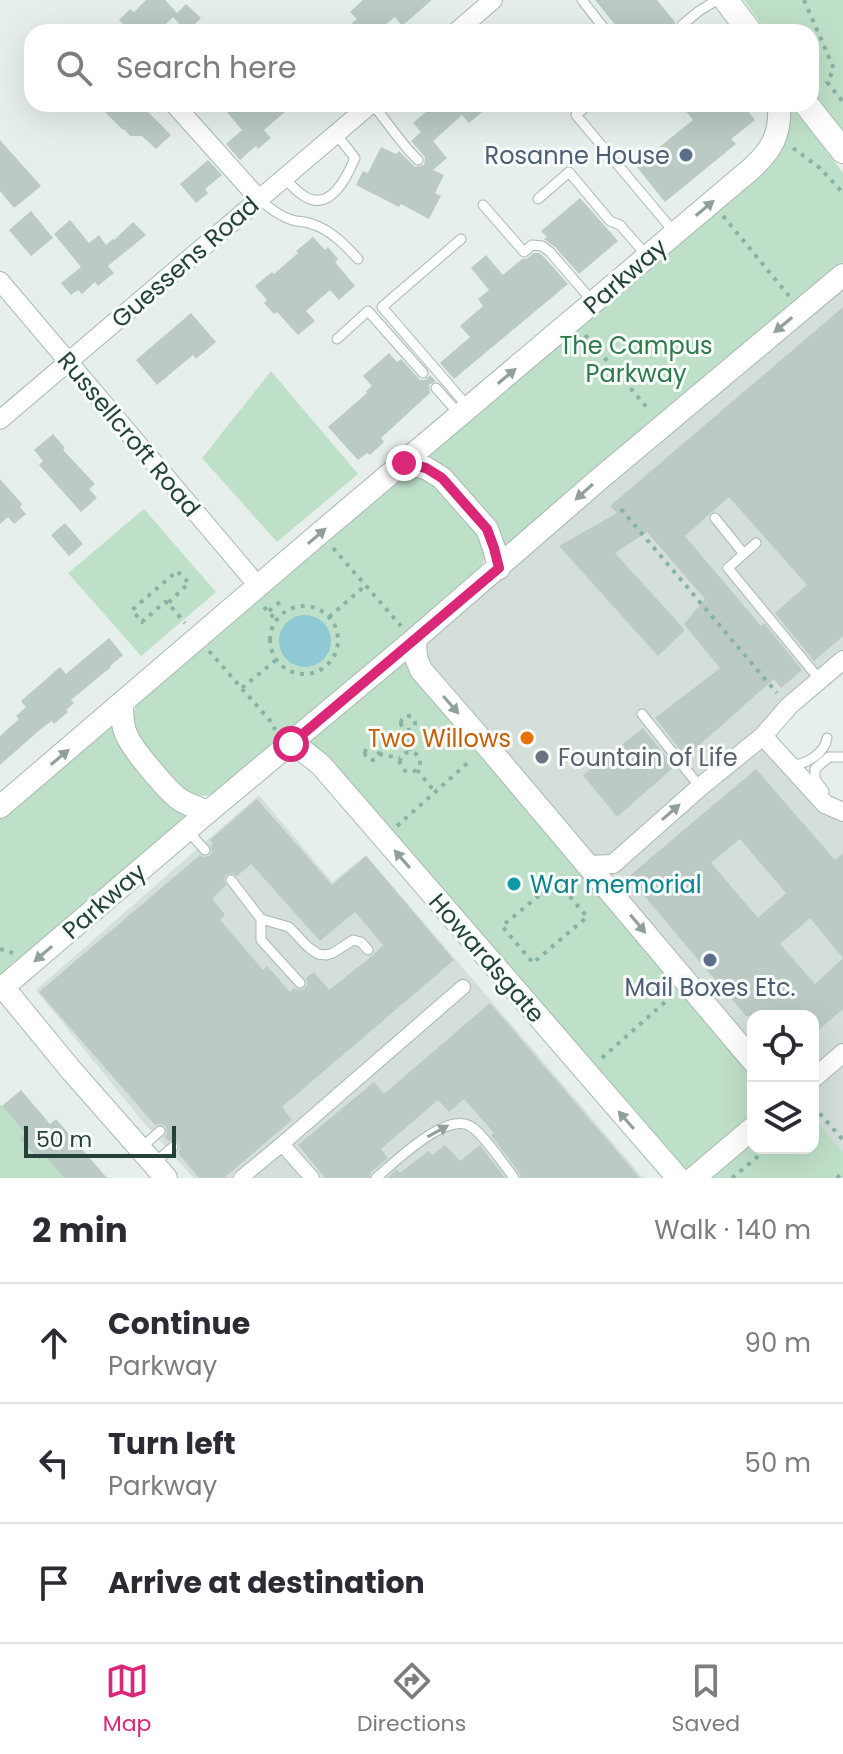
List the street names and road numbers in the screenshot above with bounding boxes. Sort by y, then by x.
street label: Guessens Road [104,189,266,335]
street label: Parkway [576,230,674,322]
street label: Russellcroft Road [50,344,208,524]
street label: Parkway [55,855,153,947]
street label: Howardsgate [422,886,552,1030]

